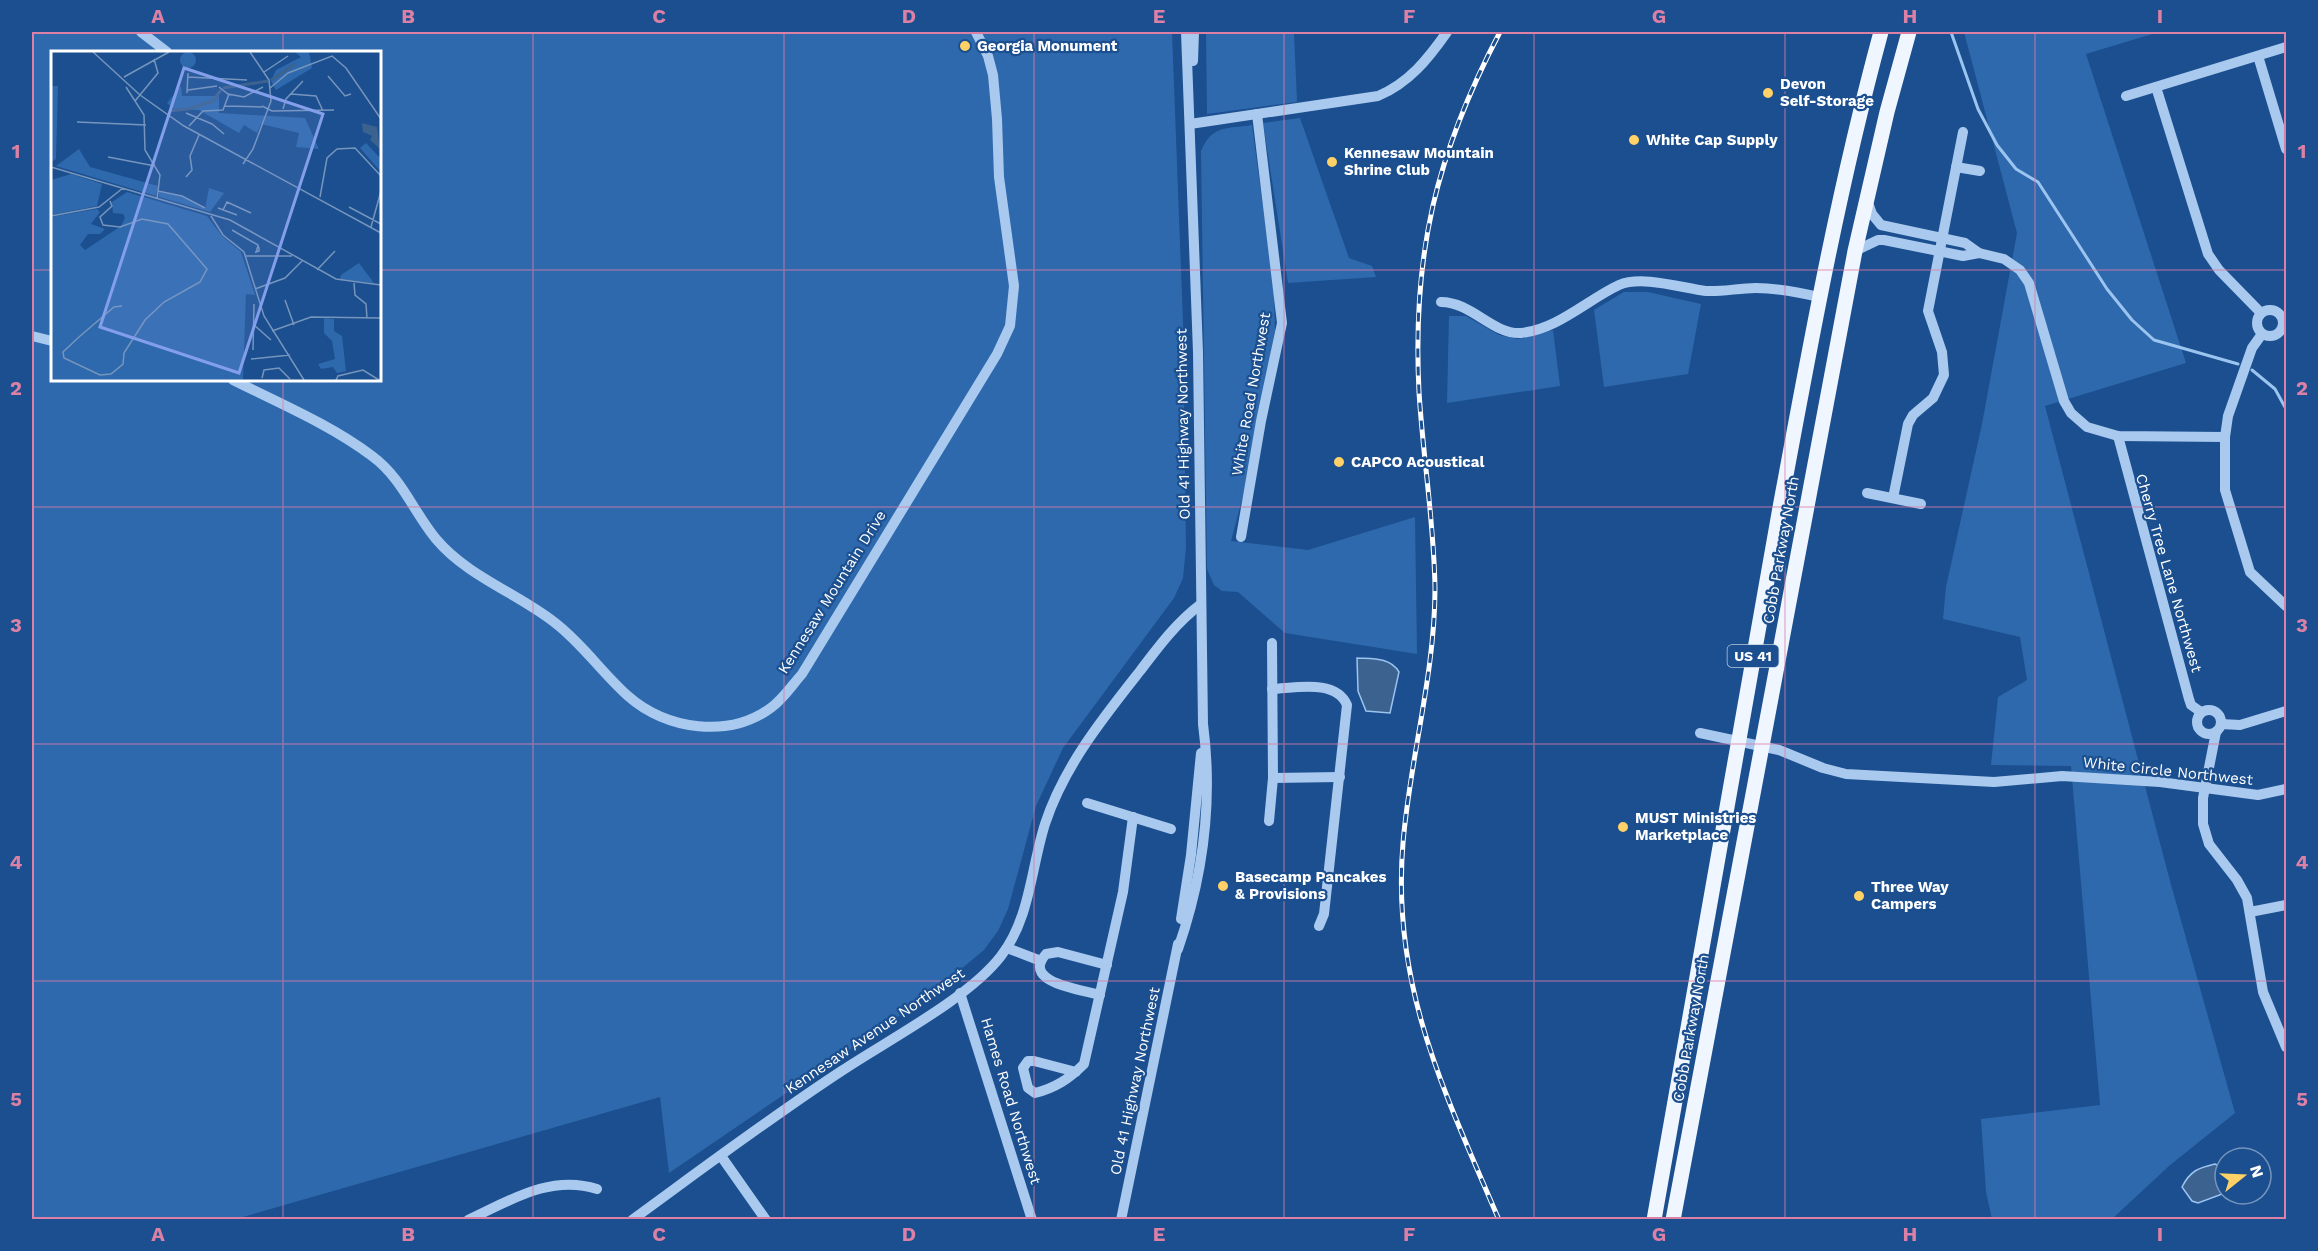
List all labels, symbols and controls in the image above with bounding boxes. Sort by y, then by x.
text: A [151,4,165,28]
text: B [401,4,415,28]
text: C [652,4,666,28]
text: D [902,4,916,28]
text: E [1153,4,1165,28]
text: F [1403,4,1415,28]
text: G [1652,4,1666,28]
text: H [1903,4,1917,28]
text: I [2157,4,2163,28]
place label: Georgia Monument [977,37,1118,55]
marker: Georgia Monument [958,39,972,53]
inset map [51,51,381,381]
place label: Devon Self-Storage [1780,75,1874,110]
marker: Devon Self-Storage [1761,86,1775,100]
place label: White Cap Supply [1646,131,1778,149]
marker: White Cap Supply [1627,133,1641,147]
text: 1 [12,139,20,163]
text: 1 [2298,139,2306,163]
place label: Kennesaw Mountain Shrine Club [1344,144,1494,179]
marker: Kennesaw Mountain Shrine Club [1325,155,1339,169]
street label: White Road Northwest [1228,310,1274,477]
street label: Old 41 Highway Northwest [1172,327,1194,520]
text: 2 [10,376,22,400]
text: 2 [2296,376,2308,400]
place label: CAPCO Acoustical [1351,453,1484,471]
marker: CAPCO Acoustical [1332,455,1346,469]
street label: Cherry Tree Lane Northwest [2132,472,2206,675]
street label: Cobb Parkway North [1759,475,1803,625]
street label: Kennesaw Mountain Drive [774,507,890,677]
text: 3 [10,613,22,637]
text: 3 [2296,613,2308,637]
road number: US 41 [1728,645,1778,667]
street label: White Circle Northwest [2082,753,2255,789]
place label: MUST Ministries Marketplace [1635,809,1756,844]
marker: MUST Ministries Marketplace [1616,820,1630,834]
text: 4 [10,850,23,874]
text: 4 [2296,850,2309,874]
place label: Basecamp Pancakes & Provisions [1235,868,1386,903]
place label: Three Way Campers [1871,878,1949,913]
marker: Basecamp Pancakes & Provisions [1216,879,1230,893]
marker: Three Way Campers [1852,889,1866,903]
street label: Cobb Parkway North [1669,953,1713,1103]
street label: Kennesaw Avenue Northwest [782,964,969,1098]
street label: Old 41 Highway Northwest [1106,985,1164,1176]
street label: Hames Road Northwest [977,1016,1045,1187]
text: 5 [10,1087,22,1111]
text: 5 [2296,1087,2308,1111]
north arrow [2213,1146,2273,1206]
text: N [2246,1163,2268,1180]
text: A [151,1222,165,1246]
text: B [401,1222,415,1246]
text: C [652,1222,666,1246]
text: D [902,1222,916,1246]
text: E [1153,1222,1165,1246]
text: F [1403,1222,1415,1246]
text: G [1652,1222,1666,1246]
text: H [1903,1222,1917,1246]
text: I [2157,1222,2163,1246]

